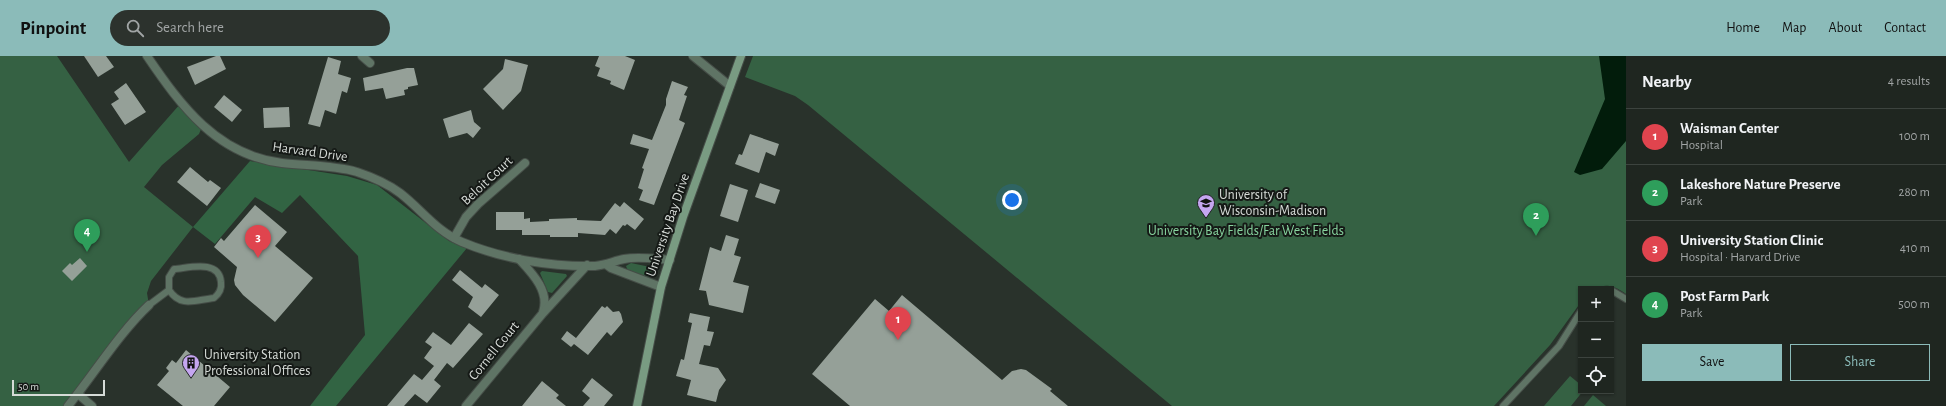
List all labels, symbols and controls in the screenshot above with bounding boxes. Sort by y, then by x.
search box [110,10,390,46]
icon: search [124,17,146,39]
text: Pinpoint [20,19,86,38]
text: Search here [156,20,224,35]
text: Home [1726,21,1760,35]
text: Map [1782,21,1806,35]
text: About [1828,21,1862,35]
text: Contact [1884,21,1926,35]
text: Nearby [1642,73,1692,90]
text: 4 results [1888,75,1930,88]
text: Waisman Center [1680,121,1779,136]
text: 1 [1653,130,1657,143]
text: 100 m [1899,130,1930,143]
text: Hospital [1680,139,1723,152]
street label: Harvard Drive [272,140,348,164]
street label: Beloit Court [459,154,516,208]
street label: University Bay Drive [644,172,692,278]
text: Lakeshore Nature Preserve [1680,177,1841,192]
text: 2 [1652,186,1658,199]
text: 280 m [1899,186,1930,199]
place label: University of Wisconsin-Madison [1219,188,1326,218]
your location [1002,190,1022,210]
school or university icon: University of Wisconsin-Madison [1196,193,1216,218]
text: Park [1680,195,1702,208]
pin: 2 [1523,203,1549,236]
pin: 4 [74,219,100,252]
park label: University Bay Fields/Far West Fields [1148,224,1344,238]
pin: 3 [245,225,271,258]
text: University Station Clinic [1680,233,1823,248]
text: 3 [1652,242,1658,255]
text: 410 m [1900,242,1930,255]
text: Hospital · Harvard Drive [1680,251,1800,264]
map controls [1578,286,1614,394]
button: + [1578,286,1614,322]
text: Post Farm Park [1680,289,1769,304]
text: 4 [1652,298,1658,311]
text: 500 m [1898,298,1930,311]
pin: 1 [885,307,911,340]
text: Park [1680,307,1702,320]
street label: Cornell Court [466,319,522,383]
button: − [1578,322,1614,358]
button: Save [1642,344,1782,381]
button: Share [1790,344,1930,381]
place label: University Station Professional Offices [204,348,310,378]
building icon: University Station Professional Offices [181,353,201,378]
button: locate [1578,358,1614,394]
scale bar [12,378,105,397]
text: 50 m [18,381,39,392]

